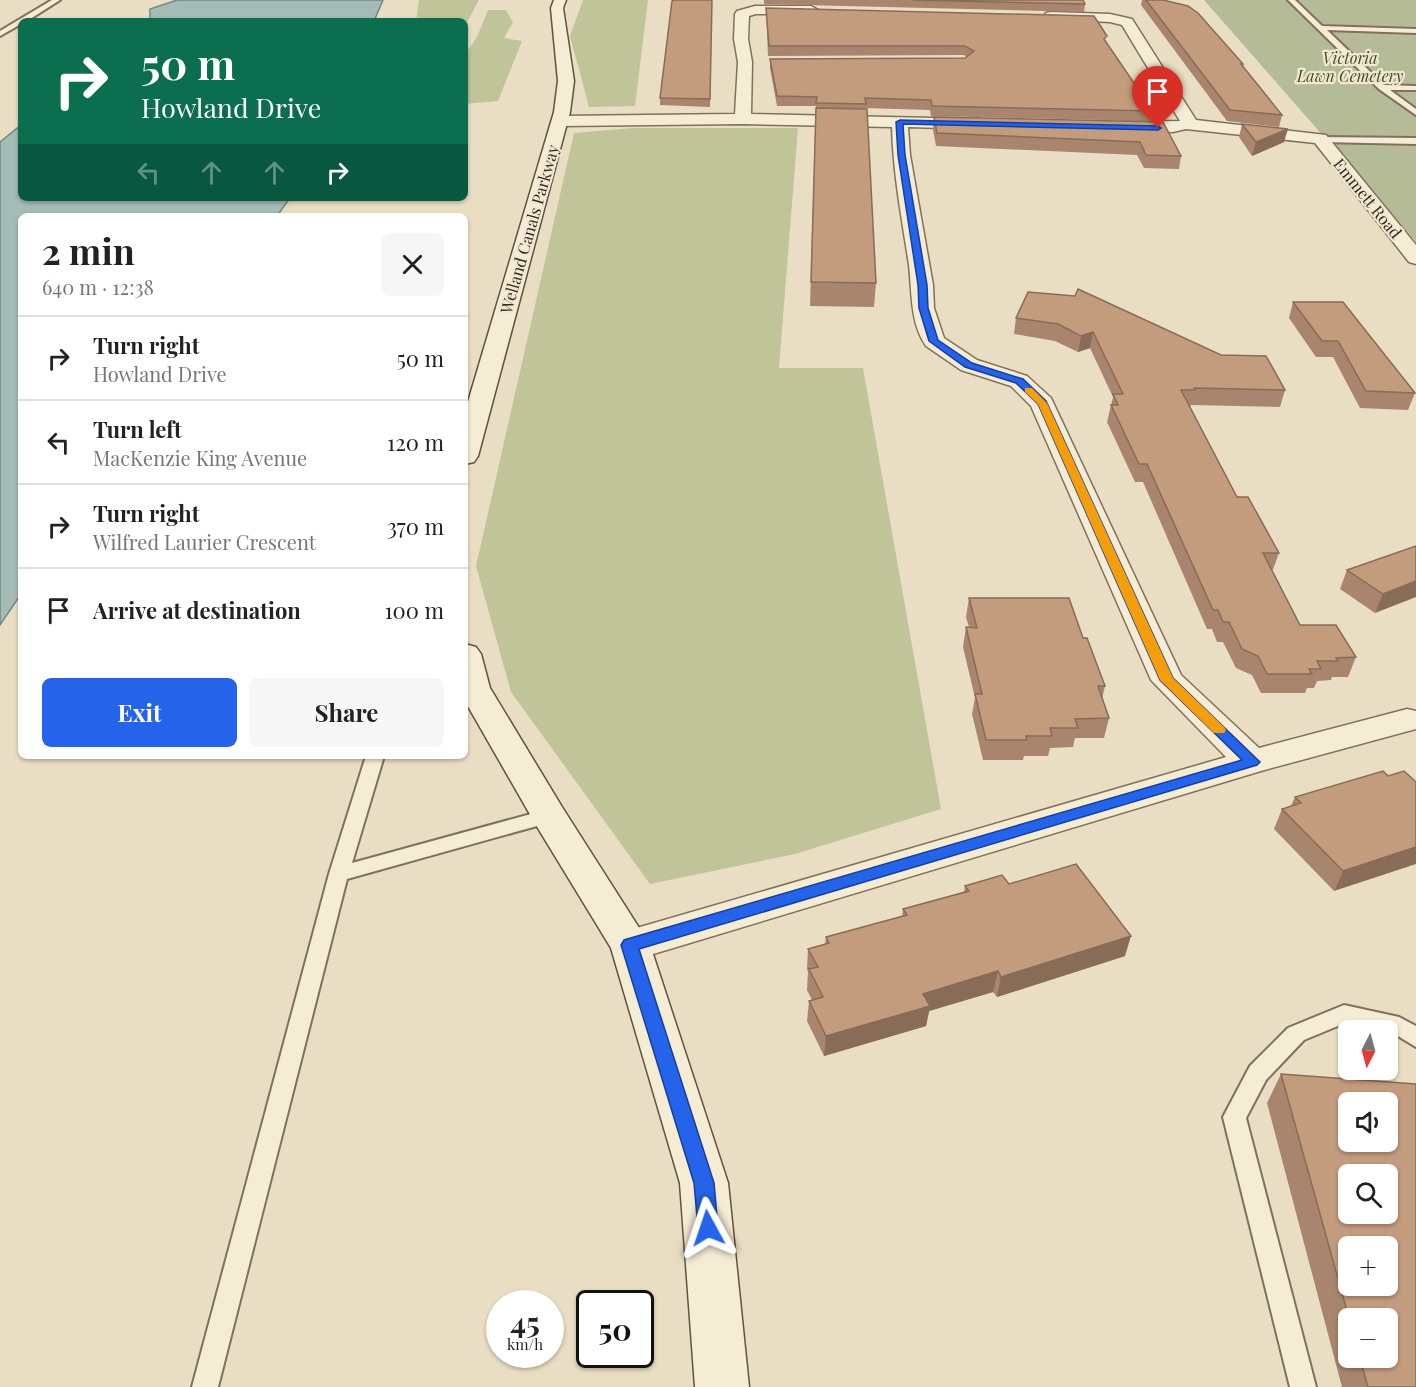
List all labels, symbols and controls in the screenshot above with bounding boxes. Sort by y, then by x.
text: 50 m [141,35,235,91]
icon: right [42,42,120,120]
park label: Victoria Lawn Cemetery [1296,47,1403,86]
pin [1132,66,1183,128]
icon: arrive [1141,75,1174,108]
text: Howland Drive [141,89,321,125]
street label: Welland Canals Parkway [495,142,563,317]
street label: Emmett Road [1329,154,1407,242]
icon: left [132,156,165,189]
icon: ahead [195,156,228,189]
icon: ahead [258,156,291,189]
icon: right [321,156,354,189]
text: 2 min [42,226,135,274]
button: close [381,233,444,296]
text: 640 m · 12:38 [42,273,154,300]
text: Turn right [93,330,199,360]
icon: right [42,342,75,375]
text: 50 m [397,343,444,373]
text: Howland Drive [93,360,227,387]
text: Turn left [93,414,182,444]
icon: left [42,426,75,459]
text: 120 m [387,427,444,457]
text: MacKenzie King Avenue [93,444,307,471]
text: Turn right [93,498,199,528]
icon: right [42,510,75,543]
text: 370 m [387,511,444,541]
text: Wilfred Laurier Crescent [93,528,316,555]
icon: arrive [42,594,75,627]
text: Arrive at destination [93,595,301,625]
text: 100 m [384,595,444,625]
button: Exit [42,678,237,747]
button: Share [249,678,444,747]
north arrow [1338,1020,1398,1080]
map controls [1338,1020,1398,1368]
button: sound [1338,1092,1398,1152]
button: search [1338,1164,1398,1224]
position arrow [676,1196,740,1260]
button: + [1338,1236,1398,1296]
speed limit sign: 50 [576,1290,654,1368]
text: 45 [510,1302,540,1342]
button: − [1338,1308,1398,1368]
text: km/h [507,1334,543,1354]

